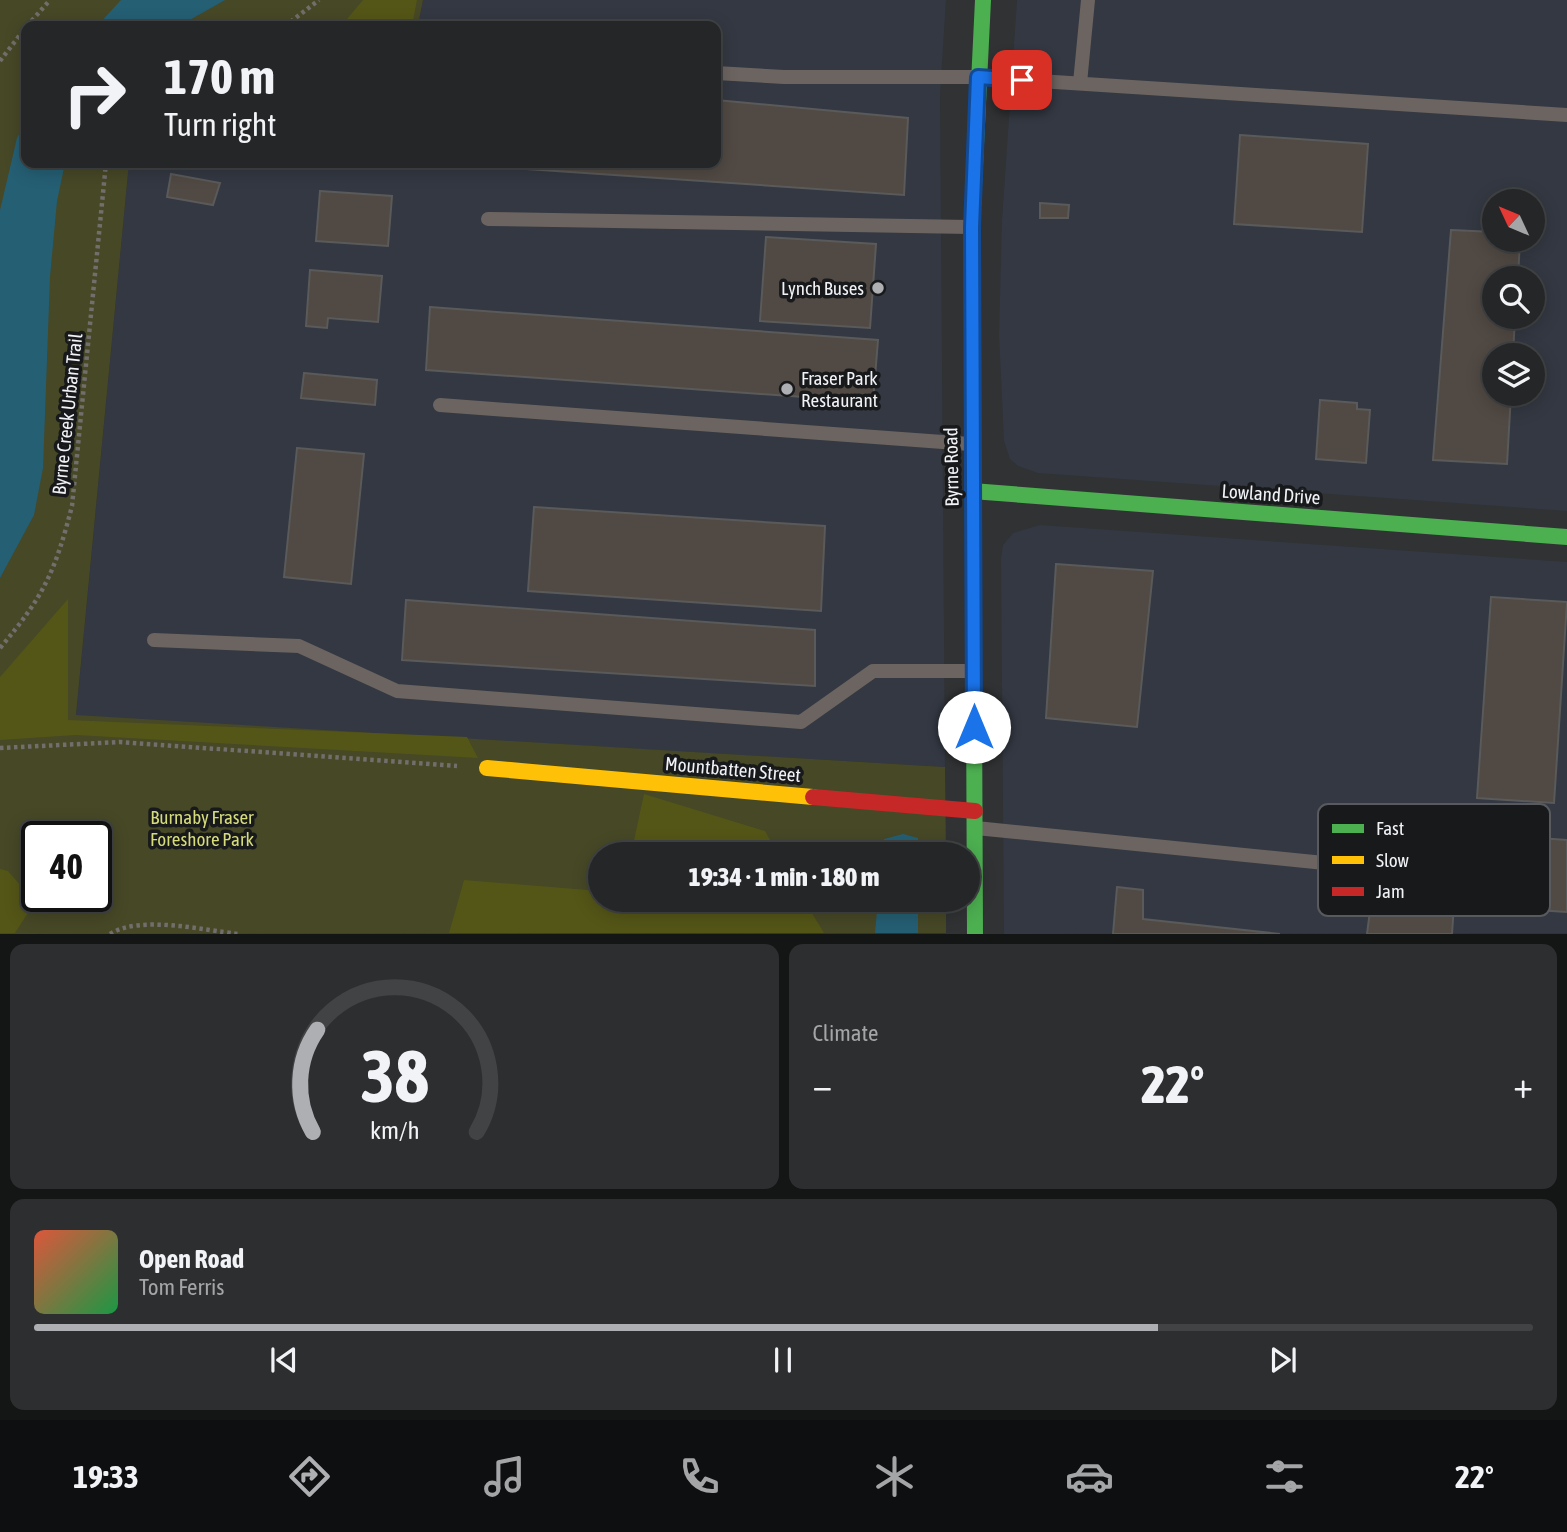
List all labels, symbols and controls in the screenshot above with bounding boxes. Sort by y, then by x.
text: 170 m [164,48,275,104]
icon: right [49,49,140,140]
pin [992,50,1052,110]
icon: arrive [1003,61,1041,99]
text: Turn right [164,106,277,143]
north arrow [1482,189,1545,252]
map controls [1482,189,1545,406]
button: search [1482,266,1545,329]
place label: Lynch Buses [781,277,864,299]
marker: Lynch Buses [870,280,886,296]
street label: Byrne Creek Urban Trail [48,332,86,496]
button: layers [1482,343,1545,406]
place label: Fraser Park Restaurant [801,367,878,411]
marker: Fraser Park Restaurant [779,381,795,397]
street label: Byrne Road [939,427,963,507]
street label: Lowland Drive [1221,480,1321,508]
position arrow [937,690,1011,764]
street label: Mountbatten Street [664,752,802,786]
legend [1318,804,1550,916]
park label: Burnaby Fraser Foreshore Park [150,806,255,850]
text: Fast [1376,817,1404,839]
speed limit sign: 40 [21,821,112,912]
text: Slow [1376,849,1410,871]
text: 19:34 · 1 min · 180 m [689,862,879,892]
text: Jam [1376,880,1405,902]
text: Climate [813,1020,878,1046]
text: 38 [360,1035,428,1118]
text: 22° [1141,1054,1204,1114]
text: − [813,1063,832,1106]
text: + [1513,1063,1533,1106]
text: km/h [369,1116,419,1144]
text: Open Road [139,1244,244,1274]
text: Tom Ferris [139,1274,224,1300]
icon: previous [265,1341,303,1379]
icon: pause [764,1341,802,1379]
icon: next [1264,1341,1302,1379]
icon: directions [285,1452,334,1501]
icon: music [480,1452,529,1501]
icon: phone [675,1452,724,1501]
icon: climate [870,1452,919,1501]
icon: car [1065,1452,1114,1501]
icon: filters [1260,1452,1309,1501]
text: 19:33 [73,1458,139,1495]
text: 22° [1455,1458,1494,1495]

